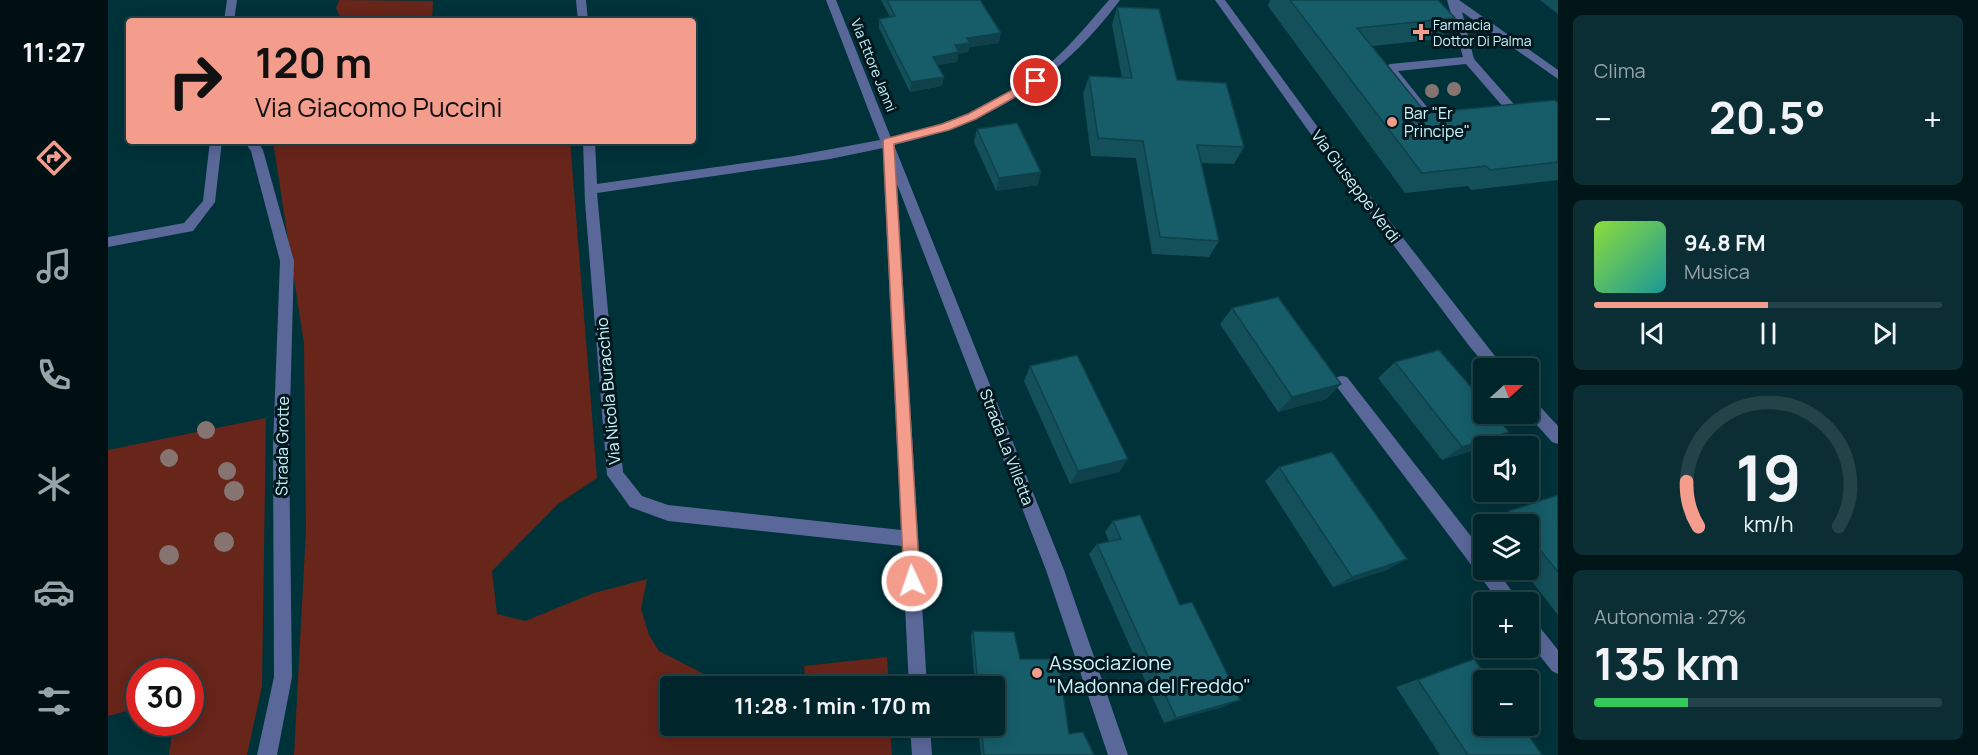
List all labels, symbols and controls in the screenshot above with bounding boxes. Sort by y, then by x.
place label: Farmacia Dottor Di Palma [1433,15,1532,50]
street label: Via Ettore Janni [847,16,901,114]
marker: Farmacia Dottor Di Palma [1414,25,1428,39]
text: 11:27 [22,33,86,70]
text: 120 m [255,33,372,91]
icon: right [156,42,234,120]
pin [1010,55,1061,106]
text: Clima [1594,57,1646,84]
icon: arrive [1019,64,1052,97]
text: 20.5° [1709,86,1826,148]
text: Via Giacomo Puccini [255,88,503,125]
text: − [1594,96,1612,141]
text: + [1923,96,1942,141]
place label: Bar "Er Principe" [1404,102,1470,142]
marker: Bar "Er Principe" [1385,115,1399,129]
street label: Via Giuseppe Verdi [1306,125,1406,247]
icon: directions [33,137,75,179]
text: 94.8 FM [1684,228,1766,258]
icon: music [33,245,75,287]
text: Musica [1684,258,1750,285]
street label: Via Nicola Buracchio [591,317,625,465]
icon: previous [1636,317,1669,350]
icon: pause [1752,317,1785,350]
icon: next [1868,317,1901,350]
icon: phone [33,354,75,396]
north arrow [1473,358,1539,424]
map controls [1473,358,1539,736]
street label: Strada La Villetta [975,386,1039,508]
street label: Strada Grotte [270,396,294,496]
text: 19 [1735,434,1801,520]
button: sound [1473,436,1539,502]
icon: climate [33,463,75,505]
text: km/h [1743,509,1793,538]
button: layers [1473,514,1539,580]
position arrow [880,549,944,613]
icon: car [33,571,75,613]
button: + [1473,592,1539,658]
text: Autonomia · 27% [1594,603,1746,630]
text: 135 km [1594,632,1740,694]
place label: Associazione "Madonna del Freddo" [1049,649,1251,699]
speed limit sign: 30 [126,658,204,736]
marker: Associazione "Madonna del Freddo" [1030,666,1044,680]
button: − [1473,670,1539,736]
icon: filters [33,680,75,722]
text: 11:28 · 1 min · 170 m [734,691,931,721]

